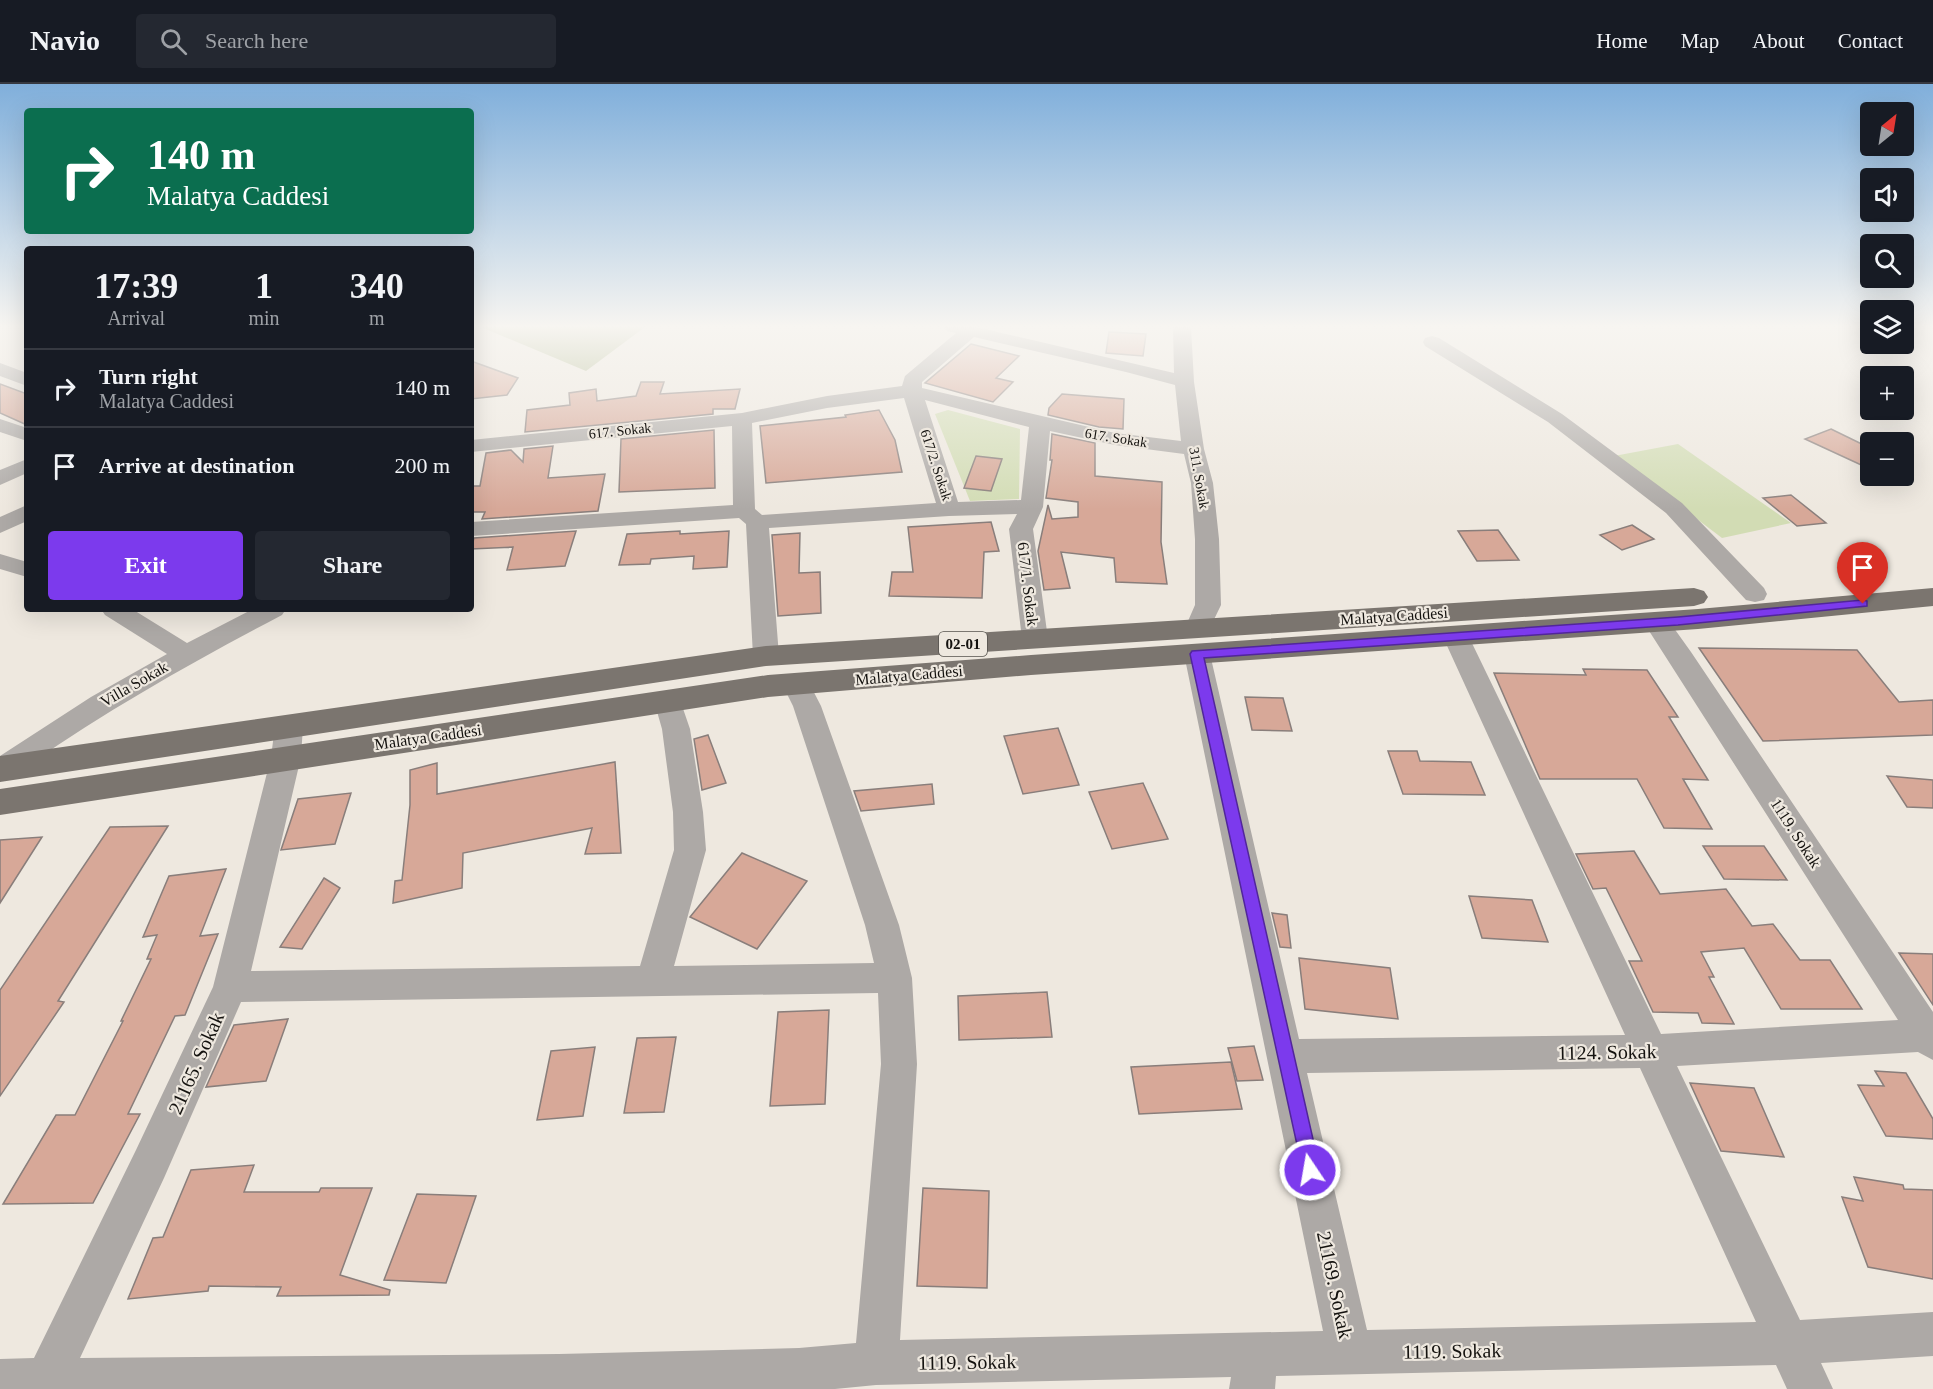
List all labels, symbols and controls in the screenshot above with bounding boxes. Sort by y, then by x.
search box [136,14,556,68]
text: Navio [30,25,100,56]
icon: search [157,25,190,58]
text: Search here [205,28,308,53]
text: Home [1596,29,1648,53]
text: Map [1681,29,1719,53]
text: About [1752,29,1805,53]
text: Contact [1838,29,1903,53]
north arrow [1860,102,1914,156]
map controls [1860,102,1914,486]
icon: right [48,132,126,210]
text: 140 m [147,132,256,178]
button: sound [1860,168,1914,222]
text: Malatya Caddesi [147,181,329,211]
button: search [1860,234,1914,288]
text: 17:39 [94,266,178,306]
text: 1 [255,266,273,306]
text: 340 [350,266,404,306]
button: layers [1860,300,1914,354]
text: Arrival [107,307,165,329]
text: min [248,307,280,329]
text: m [369,307,385,329]
text: Turn right [99,364,198,389]
button: + [1860,366,1914,420]
icon: right [48,372,81,405]
text: 140 m [394,375,450,400]
text: Malatya Caddesi [99,390,234,412]
street label: 617. Sokak [588,420,652,442]
street label: 617. Sokak [1084,426,1148,450]
street label: 617/2. Sokak [917,428,955,502]
button: − [1860,432,1914,486]
street label: 311. Sokak [1186,446,1212,510]
icon: arrive [48,450,81,483]
text: Arrive at destination [99,453,295,478]
text: 200 m [394,453,450,478]
button: Exit [48,531,243,600]
button: Share [255,531,450,600]
street label: 617/1. Sokak [1014,541,1042,627]
pin [1837,542,1888,604]
icon: arrive [1846,551,1879,584]
street label: Malatya Caddesi [1340,604,1449,629]
road number: 02-01 [939,632,987,656]
street label: Villa Sokak [97,658,171,710]
street label: Malatya Caddesi [854,662,964,689]
street label: Malatya Caddesi [373,721,483,754]
street label: 1119. Sokak [1767,795,1825,871]
street label: 21165. Sokak [164,1009,228,1117]
street label: 1124. Sokak [1557,1040,1657,1064]
position arrow [1278,1138,1342,1202]
street label: 21169. Sokak [1313,1229,1357,1341]
street label: 1119. Sokak [1403,1339,1501,1363]
street label: 1119. Sokak [918,1350,1016,1374]

